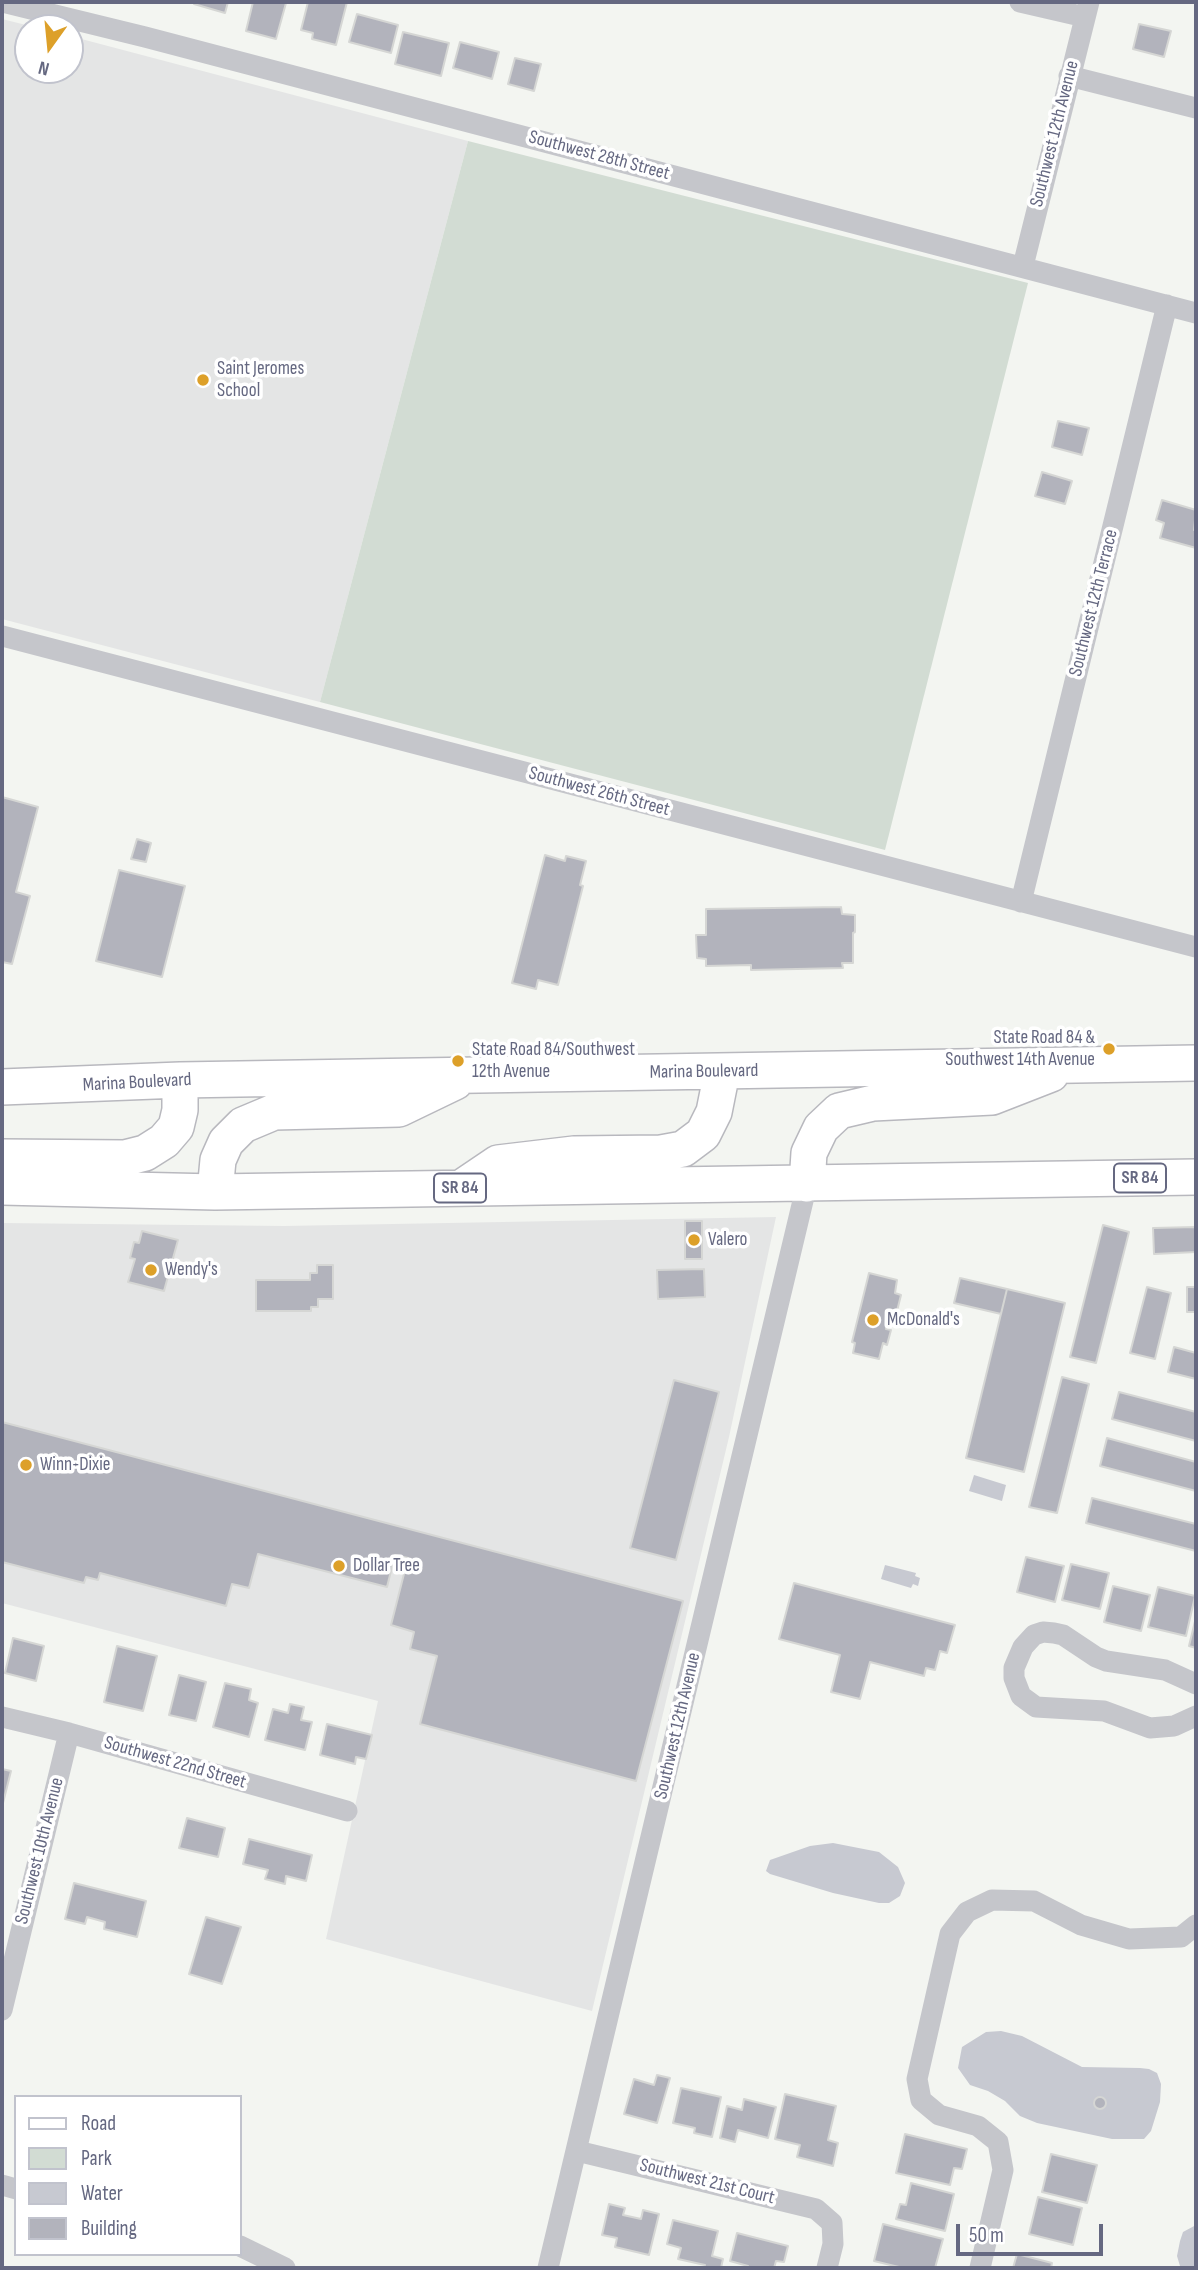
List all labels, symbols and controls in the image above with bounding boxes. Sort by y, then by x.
north arrow [14,14,84,84]
text: N [36,55,52,80]
street label: Southwest 12th Avenue [1026,59,1084,209]
street label: Southwest 28th Street [526,126,672,186]
place label: Saint Jeromes School [217,358,304,402]
marker: Saint Jeromes School [195,372,211,388]
street label: Southwest 12th Terrace [1065,527,1123,679]
street label: Southwest 26th Street [526,762,672,822]
place label: State Road 84 & Southwest 14th Avenue [945,1027,1095,1071]
place label: State Road 84/Southwest 12th Avenue [472,1039,635,1083]
marker: State Road 84 & Southwest 14th Avenue [1101,1041,1117,1057]
marker: State Road 84/Southwest 12th Avenue [450,1053,466,1069]
street label: Marina Boulevard [649,1060,759,1084]
street label: Marina Boulevard [82,1069,192,1097]
road number: SR 84 [1114,1163,1166,1192]
road number: SR 84 [434,1174,486,1203]
place label: Valero [708,1229,747,1251]
marker: Valero [686,1232,702,1248]
place label: Wendy's [165,1259,218,1281]
marker: Wendy's [143,1262,159,1278]
place label: McDonald's [887,1309,960,1331]
marker: McDonald's [865,1312,881,1328]
place label: Winn-Dixie [40,1454,110,1476]
marker: Winn-Dixie [18,1457,34,1473]
place label: Dollar Tree [353,1555,420,1577]
marker: Dollar Tree [331,1558,347,1574]
street label: Southwest 12th Avenue [650,1650,706,1802]
street label: Southwest 22nd Street [101,1732,249,1794]
street label: Southwest 10th Avenue [11,1775,69,1927]
legend [14,2095,242,2256]
text: Road [81,2111,116,2136]
text: Park [81,2146,112,2171]
street label: Southwest 21st Court [637,2154,777,2210]
text: Water [81,2181,123,2206]
scale bar [960,2210,1107,2254]
text: Building [81,2216,137,2241]
text: 50 m [969,2223,1004,2248]

